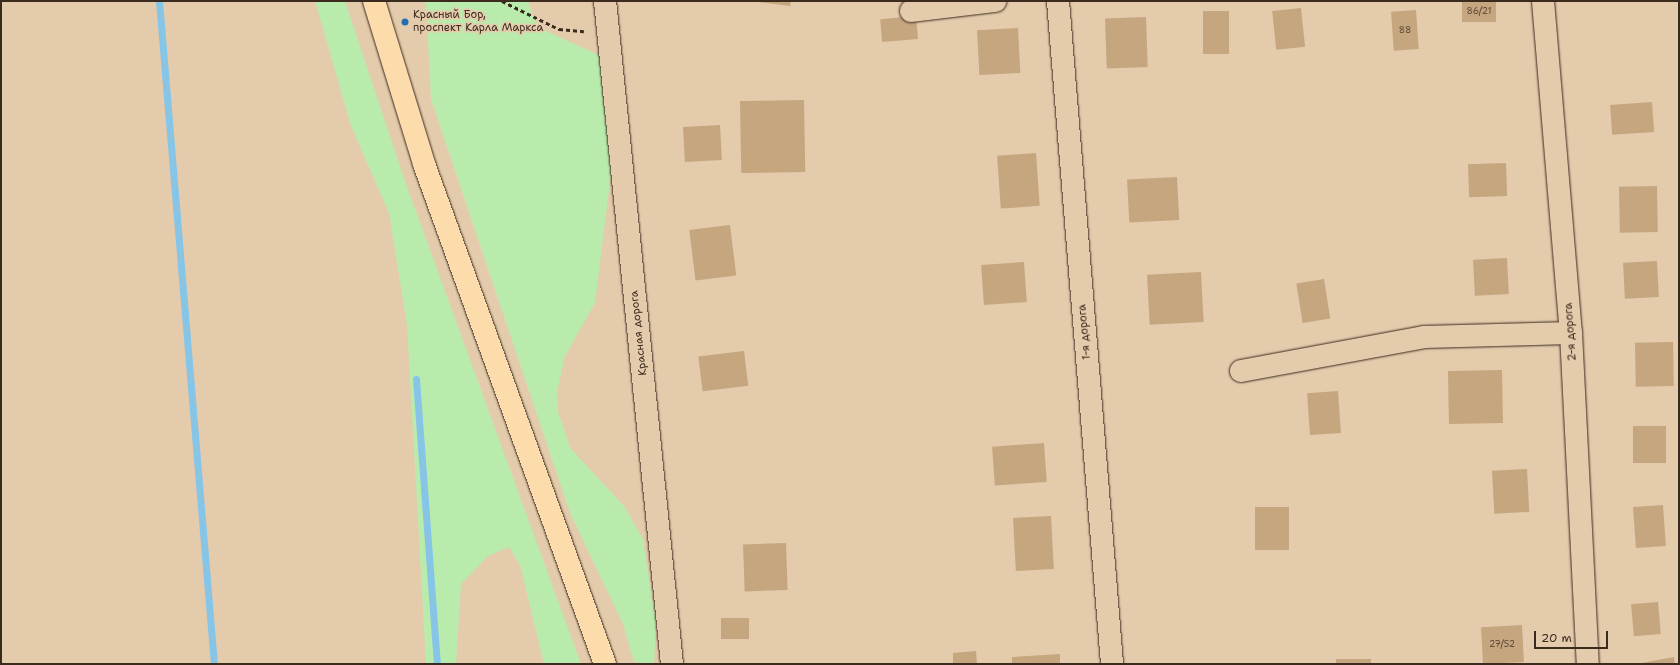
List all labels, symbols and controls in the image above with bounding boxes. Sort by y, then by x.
house number: 86/21 [1467,6,1491,16]
place label: Красный Бор, проспект Карла Маркса [413,9,543,35]
marker: Красный Бор, проспект Карла Маркса [400,17,410,27]
house number: 88 [1399,25,1411,35]
street label: Красная дорога [628,290,650,376]
street label: 2-я дорога [1562,302,1580,362]
street label: 1-я дорога [1076,304,1094,360]
scale bar [1536,623,1610,649]
text: 20 m [1541,630,1572,646]
house number: 27/52 [1489,639,1515,649]

